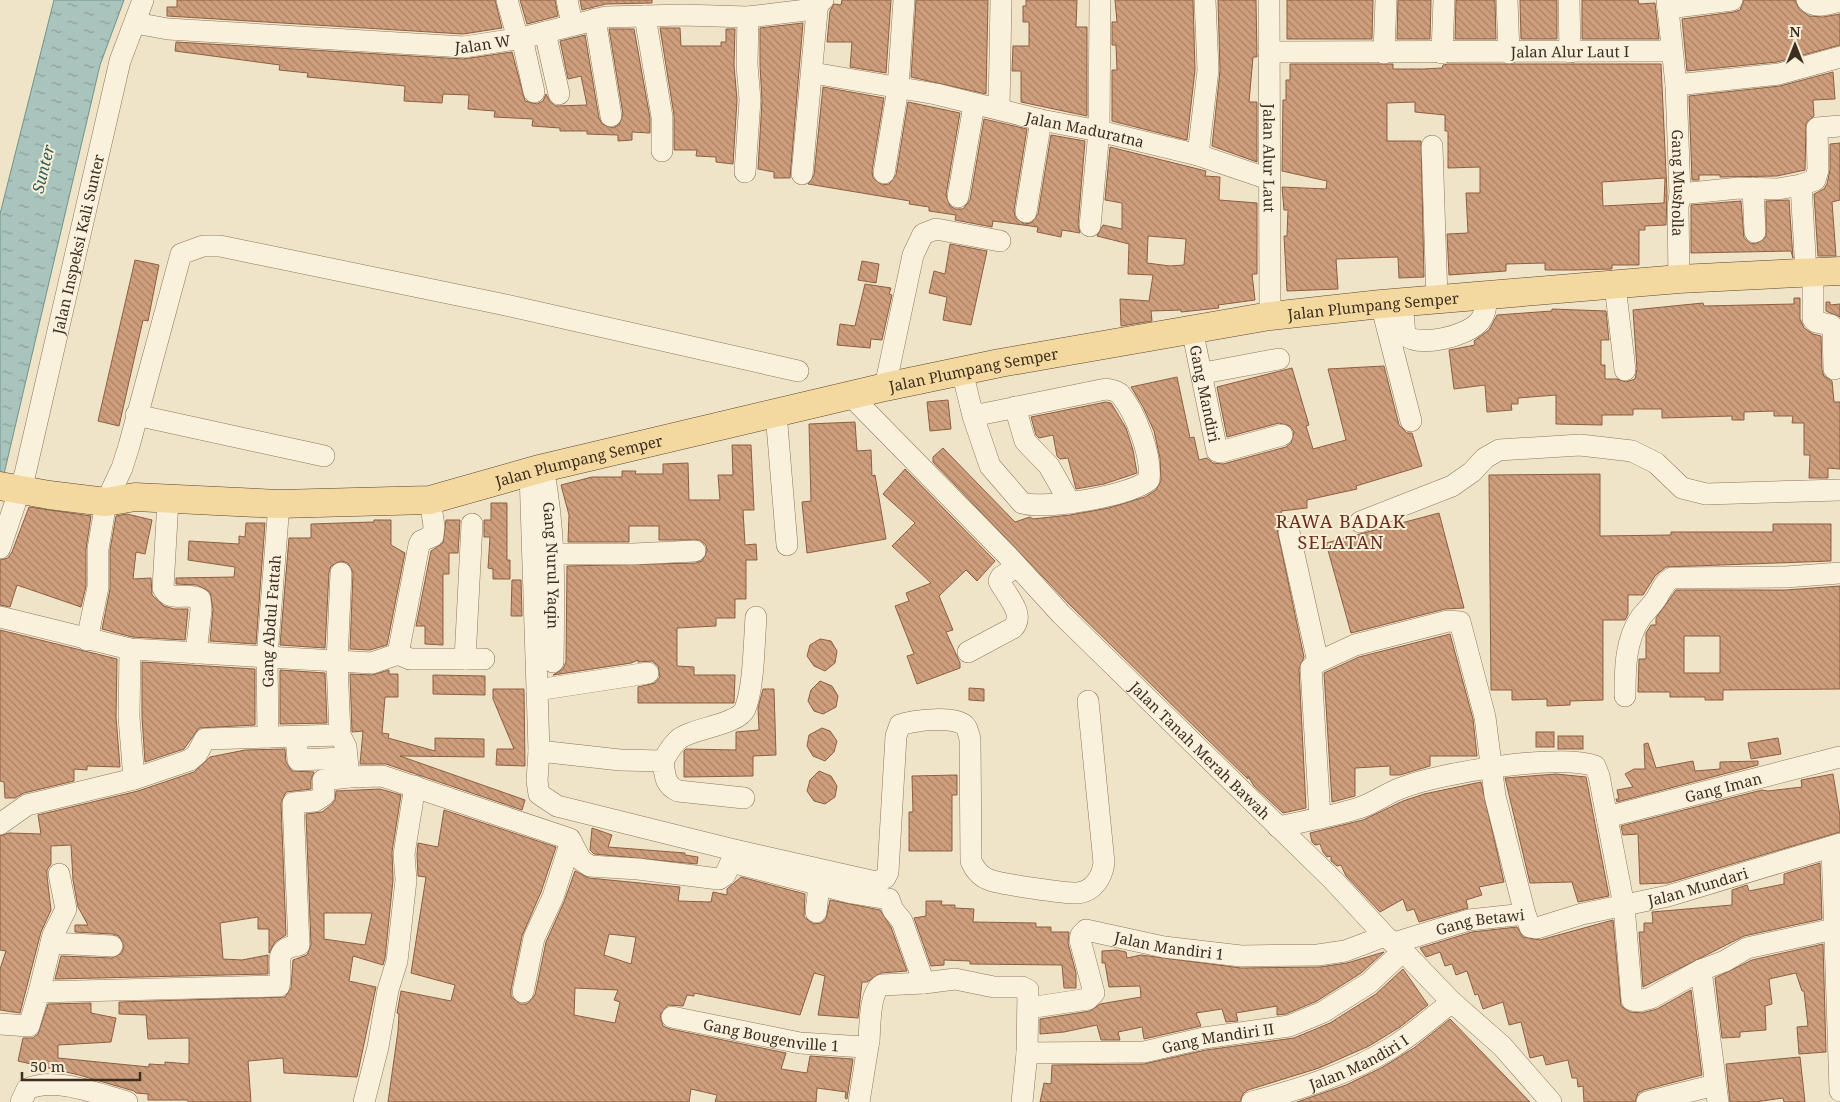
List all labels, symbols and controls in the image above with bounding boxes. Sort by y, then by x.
north arrow [1770,20,1820,70]
text: N [1789,22,1801,41]
street label: Jalan W [453,30,512,57]
street label: Jalan Alur Laut I [1510,41,1629,61]
street label: Jalan Alur Laut [1259,103,1280,212]
street label: Jalan Maduratna [1023,106,1146,152]
street label: Gang Musholla [1668,129,1690,236]
water label: Sunter [26,142,60,196]
street label: Jalan Inspeksi Kali Sunter [47,152,108,337]
street label: Jalan Plumpang Semper [1285,288,1460,324]
street label: Jalan Plumpang Semper [886,343,1060,396]
street label: Gang Mandiri [1186,343,1225,444]
street label: Jalan Plumpang Semper [492,430,665,491]
street label: Gang Nurul Yaqin [539,501,564,630]
district label: RAWA BADAK SELATAN [1276,509,1406,554]
street label: Gang Abdul Fattah [257,553,285,688]
street label: Jalan Tanah Merah Bawah [1125,676,1275,824]
street label: Gang Iman [1683,768,1764,807]
street label: Jalan Mundari [1645,862,1750,910]
street label: Gang Betawi [1433,904,1526,940]
street label: Jalan Mandiri 1 [1112,926,1225,964]
street label: Gang Bougenville 1 [701,1014,840,1055]
street label: Gang Mandiri II [1160,1018,1275,1058]
street label: Jalan Mandiri I [1305,1030,1412,1095]
scale bar [22,1050,140,1082]
text: 50 m [30,1056,65,1076]

